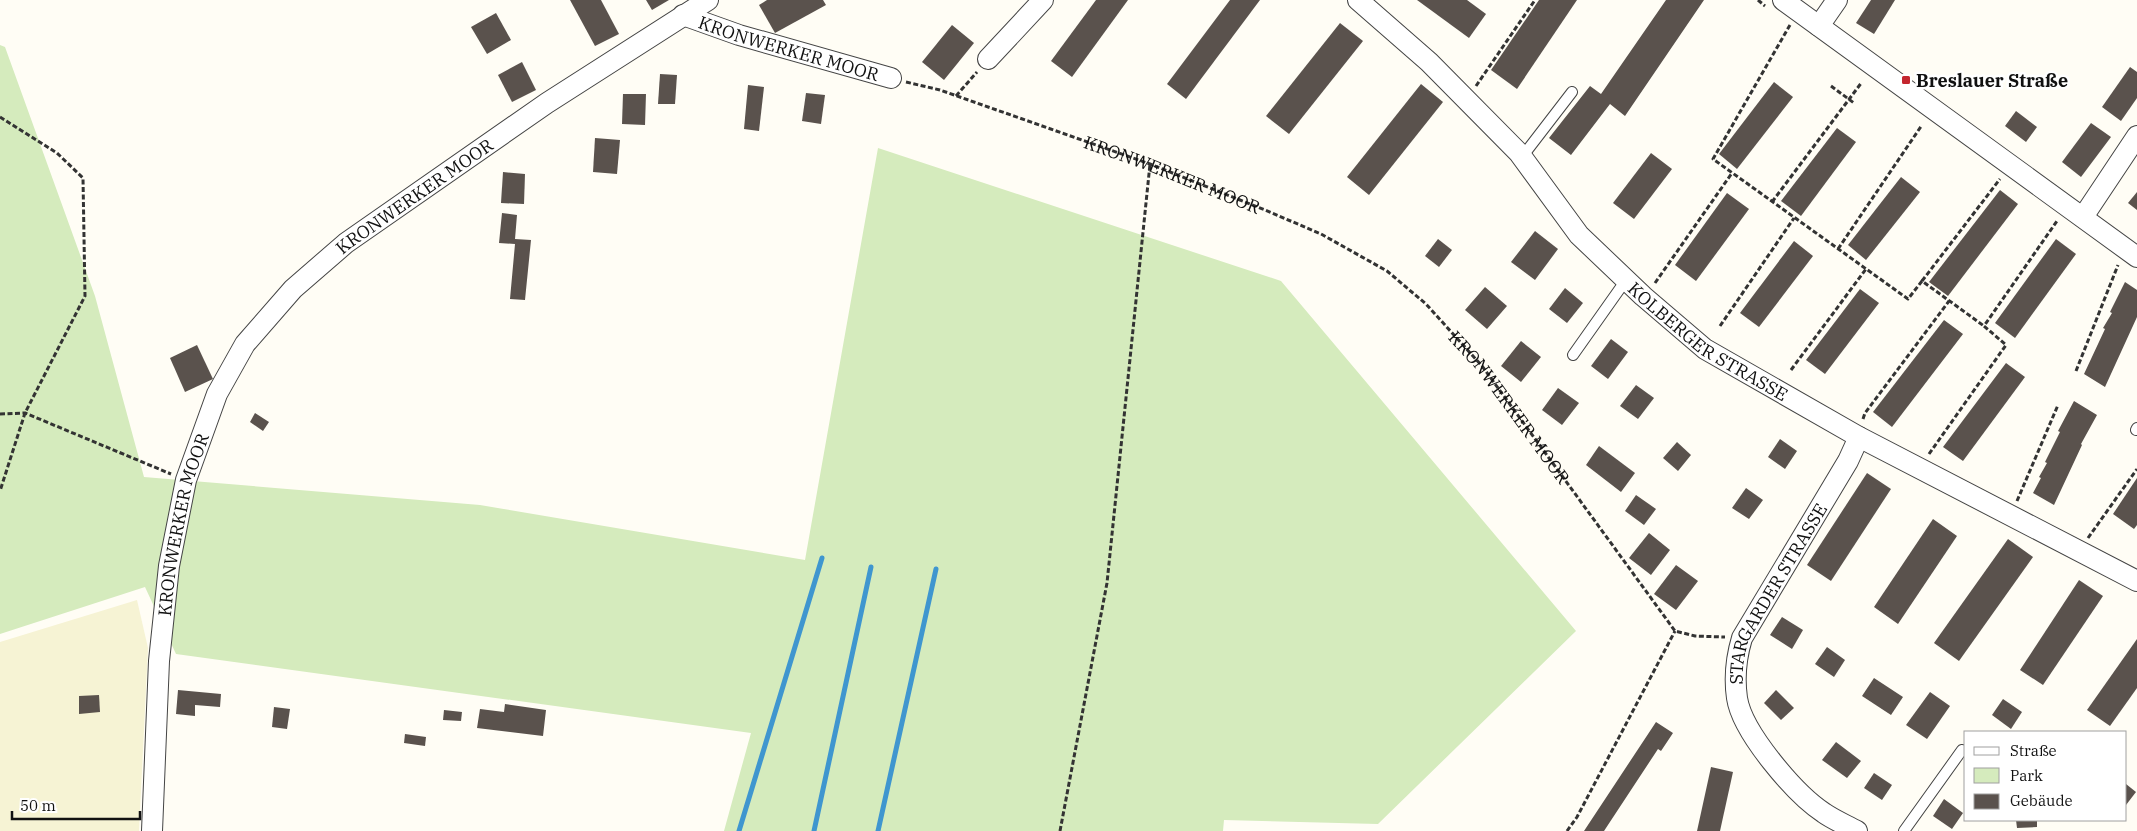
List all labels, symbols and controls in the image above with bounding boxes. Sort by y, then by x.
street label: KRONWERKER MOOR [696,10,882,86]
place label: Breslauer Straße [1916,69,2068,92]
marker: Breslauer Straße [1900,74,1912,86]
street label: KRONWERKER MOOR [1081,130,1264,218]
street label: KRONWERKER MOOR [330,133,497,259]
street label: KOLBERGER STRASSE [1623,277,1792,406]
street label: KRONWERKER MOOR [1444,326,1575,488]
street label: KRONWERKER MOOR [152,430,213,617]
street label: STARGARDER STRASSE [1724,499,1832,685]
legend [1964,731,2127,821]
text: Straße [2010,741,2057,760]
text: Park [2010,766,2043,785]
scale bar [12,788,140,820]
text: Gebäude [2010,791,2073,810]
text: 50 m [20,796,56,815]

